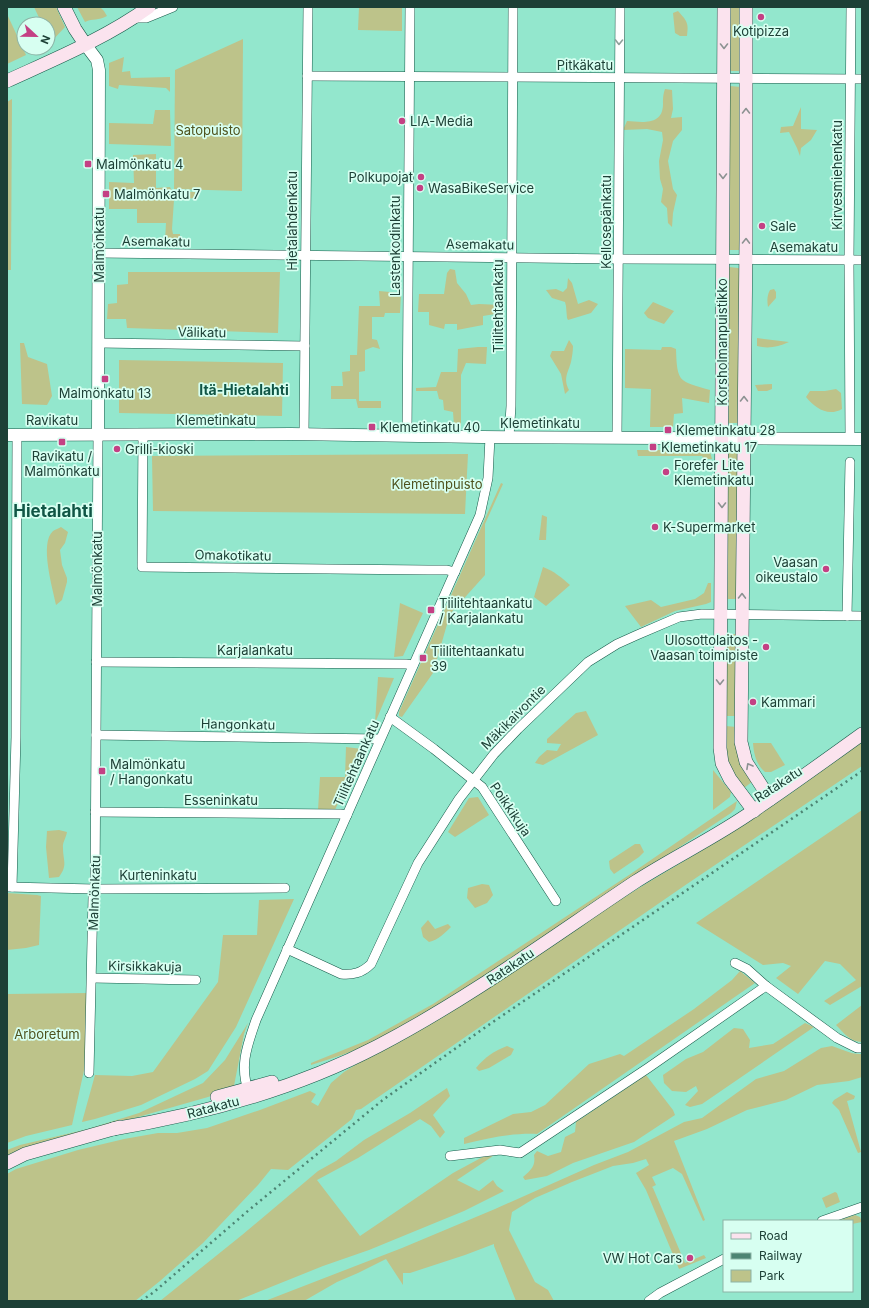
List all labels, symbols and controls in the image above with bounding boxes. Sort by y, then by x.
marker: Kotipizza [756,12,766,22]
north arrow [16,16,56,56]
place label: Kotipizza [733,23,789,39]
text: N [37,33,53,46]
one-way arrow [615,39,623,45]
one-way arrow [720,43,728,49]
street label: Pitkäkatu [557,57,613,73]
one-way arrow [742,108,750,114]
place label: LIA-Media [410,113,473,129]
marker: LIA-Media [397,116,407,126]
street label: Kirvesmiehenkatu [829,120,845,230]
park label: Satopuisto [175,122,241,138]
place label: Malmönkatu 4 [96,156,183,172]
marker: Malmönkatu 4 [83,159,93,169]
place label: Polkupojat [349,169,413,185]
street label: Hietalahdenkatu [284,171,300,271]
marker: Polkupojat [416,172,426,182]
one-way arrow [719,173,727,179]
street label: Kellosepänkatu [598,175,614,269]
place label: WasaBikeService [428,180,534,196]
marker: WasaBikeService [415,183,425,193]
place label: Malmönkatu 7 [114,186,200,202]
marker: Malmönkatu 7 [101,189,111,199]
street label: Lastenkodinkatu [387,196,403,296]
street label: Malmönkatu [91,207,107,283]
place label: Sale [770,218,796,234]
marker: Sale [757,221,767,231]
street label: Asemakatu [122,232,190,250]
street label: Asemakatu [446,235,514,253]
one-way arrow [742,238,750,244]
street label: Asemakatu [770,239,838,255]
street label: Tiilitehtaankatu [490,259,506,353]
street label: Korsholmanpuistikko [714,278,730,406]
street label: Välikatu [178,324,226,340]
marker: Malmönkatu 13 [100,374,110,384]
district label: Itä-Hietalahti [199,381,289,398]
place label: Malmönkatu 13 [59,385,151,401]
one-way arrow [740,396,749,402]
street label: Ravikatu [26,412,78,428]
street label: Klemetinkatu [176,412,256,428]
street label: Klemetinkatu [500,415,580,431]
place label: Klemetinkatu 40 [380,419,480,435]
marker: Klemetinkatu 40 [367,422,377,432]
place label: Klemetinkatu 28 [676,422,776,438]
marker: Klemetinkatu 28 [663,425,673,435]
marker: Ravikatu / Malmönkatu [57,437,67,447]
place label: Klemetinkatu 17 [661,439,757,455]
place label: Grilli-kioski [125,441,194,457]
marker: Klemetinkatu 17 [648,442,658,452]
marker: Grilli-kioski [112,444,122,454]
place label: Ravikatu / Malmönkatu [24,448,100,479]
place label: Forefer Lite Klemetinkatu [674,457,754,488]
marker: Forefer Lite Klemetinkatu [661,467,671,477]
park label: Klemetinpuisto [391,476,483,492]
district label: Hietalahti [13,501,93,521]
one-way arrow [717,502,726,508]
place label: K-Supermarket [663,519,755,535]
marker: K-Supermarket [650,522,660,532]
street label: Malmönkatu [89,531,105,607]
street label: Omakotikatu [194,546,272,564]
place label: Vaasan oikeustalo [756,554,818,585]
marker: Vaasan oikeustalo [821,564,831,574]
one-way arrow [738,593,747,599]
place label: Tiilitehtaankatu / Karjalankatu [439,595,532,626]
marker: Tiilitehtaankatu / Karjalankatu [426,605,436,615]
place label: Ulosottolaitos - Vaasan toimipiste [650,632,758,663]
street label: Karjalankatu [217,642,293,658]
marker: Ulosottolaitos - Vaasan toimipiste [761,642,771,652]
place label: Tiilitehtaankatu 39 [431,643,524,674]
marker: Tiilitehtaankatu 39 [418,653,428,663]
one-way arrow [716,679,724,685]
street label: Mäkikaivontie [477,681,549,753]
place label: Kammari [761,694,815,710]
marker: Kammari [748,697,758,707]
street label: Hangonkatu [201,715,275,733]
street label: Tiilitehtaankatu [330,717,382,809]
place label: Malmönkatu / Hangonkatu [110,756,193,787]
one-way arrow [746,763,754,770]
street label: Ratakatu [751,763,805,805]
marker: Malmönkatu / Hangonkatu [97,766,107,776]
street label: Poikkikuja [487,779,535,839]
street label: Esseninkatu [184,792,258,808]
street label: Malmönkatu [85,855,103,931]
street label: Kurteninkatu [119,867,197,883]
street label: Ratakatu [483,944,537,988]
street label: Kirsikkakuja [108,957,182,975]
park label: Arboretum [14,1026,80,1042]
street label: Ratakatu [185,1092,241,1122]
legend [723,1220,853,1292]
text: Road [759,1228,788,1243]
text: Railway [759,1248,803,1263]
place label: VW Hot Cars [603,1250,682,1266]
marker: VW Hot Cars [685,1253,695,1263]
text: Park [759,1268,785,1283]

